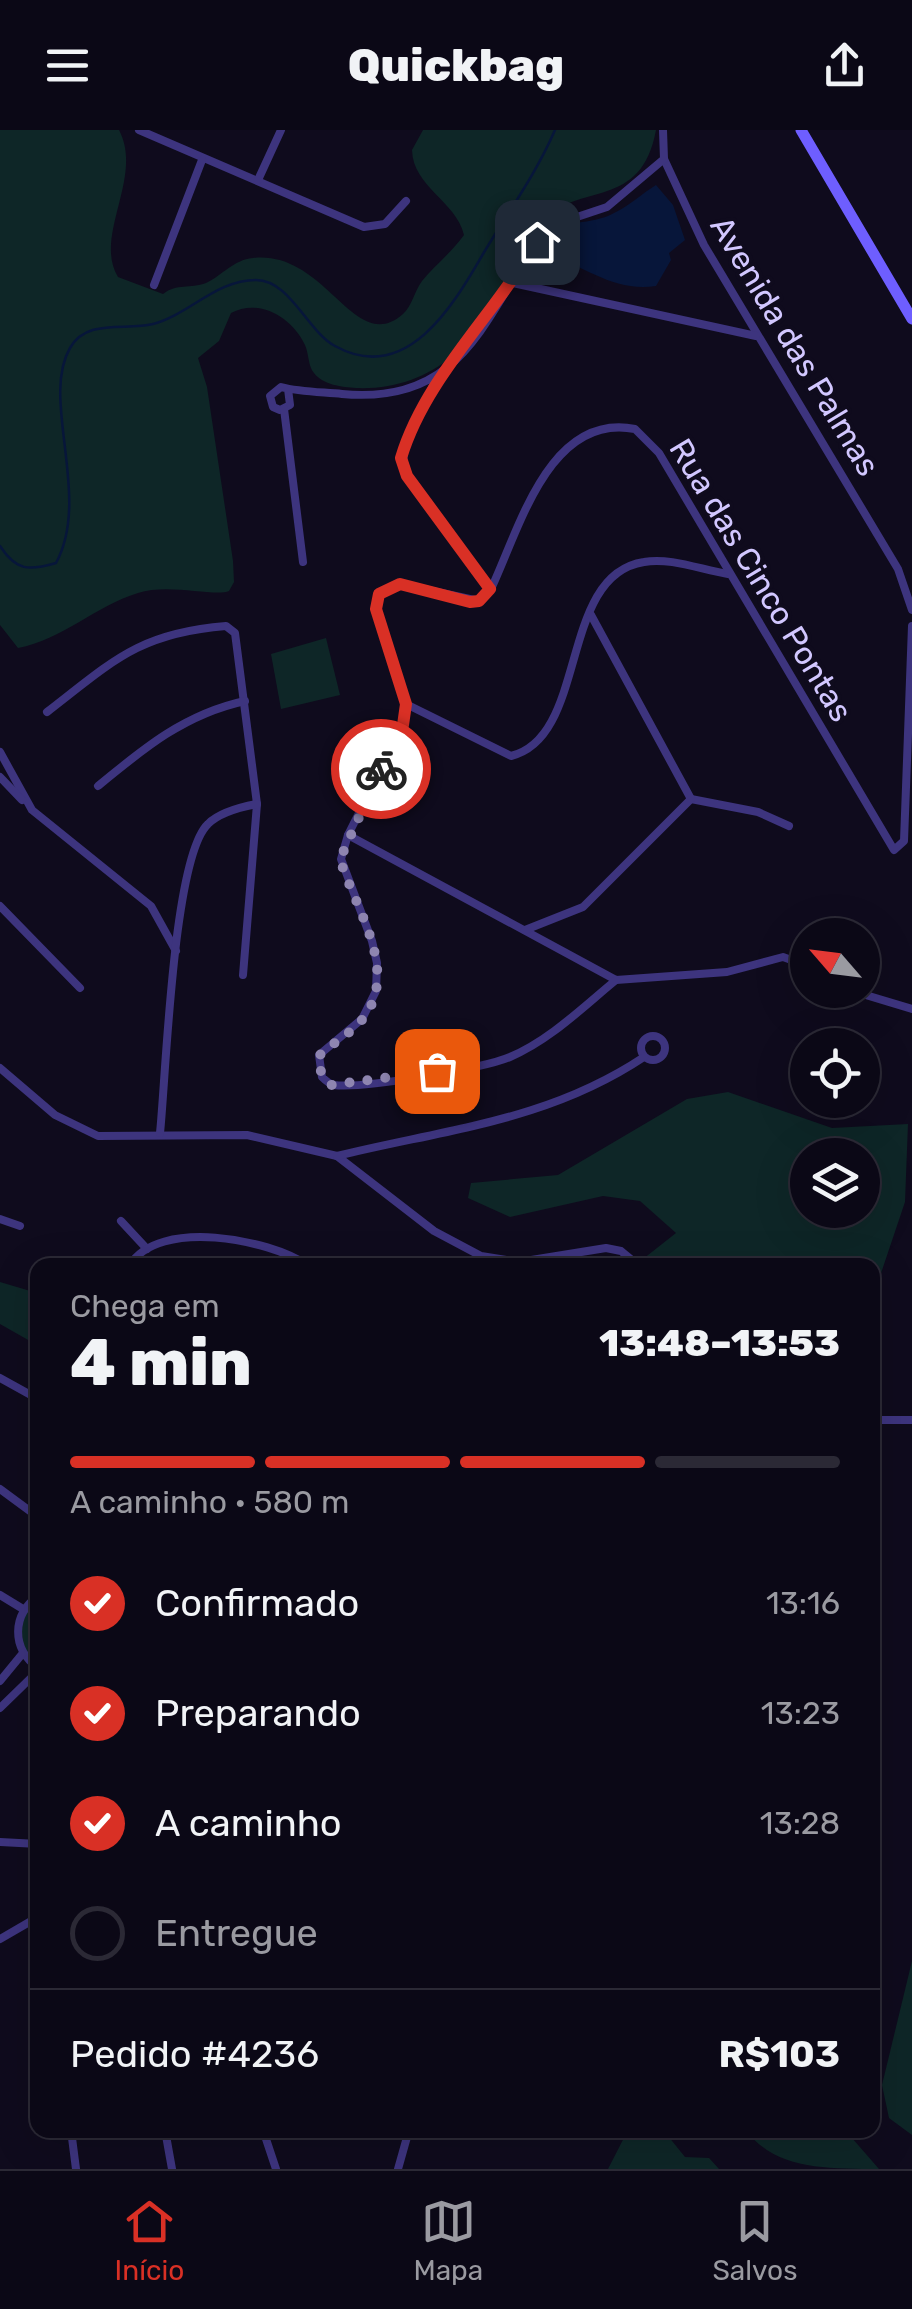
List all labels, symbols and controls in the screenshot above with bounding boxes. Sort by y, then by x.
icon: menu [40,38,95,93]
icon: share [817,38,872,93]
text: Quickbag [348,39,564,92]
pin [495,200,580,285]
street label: Avenida das Palmas [702,209,888,483]
icon: home [510,215,565,270]
street label: Rua das Cinco Pontas [661,432,861,728]
courier [331,719,431,819]
icon: bike [354,742,409,797]
north arrow [790,918,880,1008]
map controls [790,918,880,1228]
button: locate [790,1028,880,1118]
pin [395,1029,480,1114]
icon: bag [410,1044,465,1099]
button: layers [790,1138,880,1228]
text: Chega em [70,1287,220,1325]
text: 13:48–13:53 [599,1320,840,1366]
text: 4 min [70,1324,252,1401]
text: A caminho · 580 m [70,1483,349,1521]
icon: check [70,1576,125,1631]
text: Confirmado [155,1580,359,1626]
text: 13:16 [766,1584,840,1622]
icon: check [70,1686,125,1741]
text: Preparando [155,1690,361,1736]
text: 13:23 [761,1694,840,1732]
icon: check [70,1796,125,1851]
text: A caminho [155,1800,342,1846]
text: 13:28 [760,1804,840,1842]
text: Entregue [155,1910,318,1956]
text: Pedido #4236 [70,2031,319,2077]
text: R$103 [719,2031,840,2077]
tab: Início [115,2194,184,2287]
tab: Mapa [413,2194,483,2287]
tab: Salvos [712,2194,797,2287]

